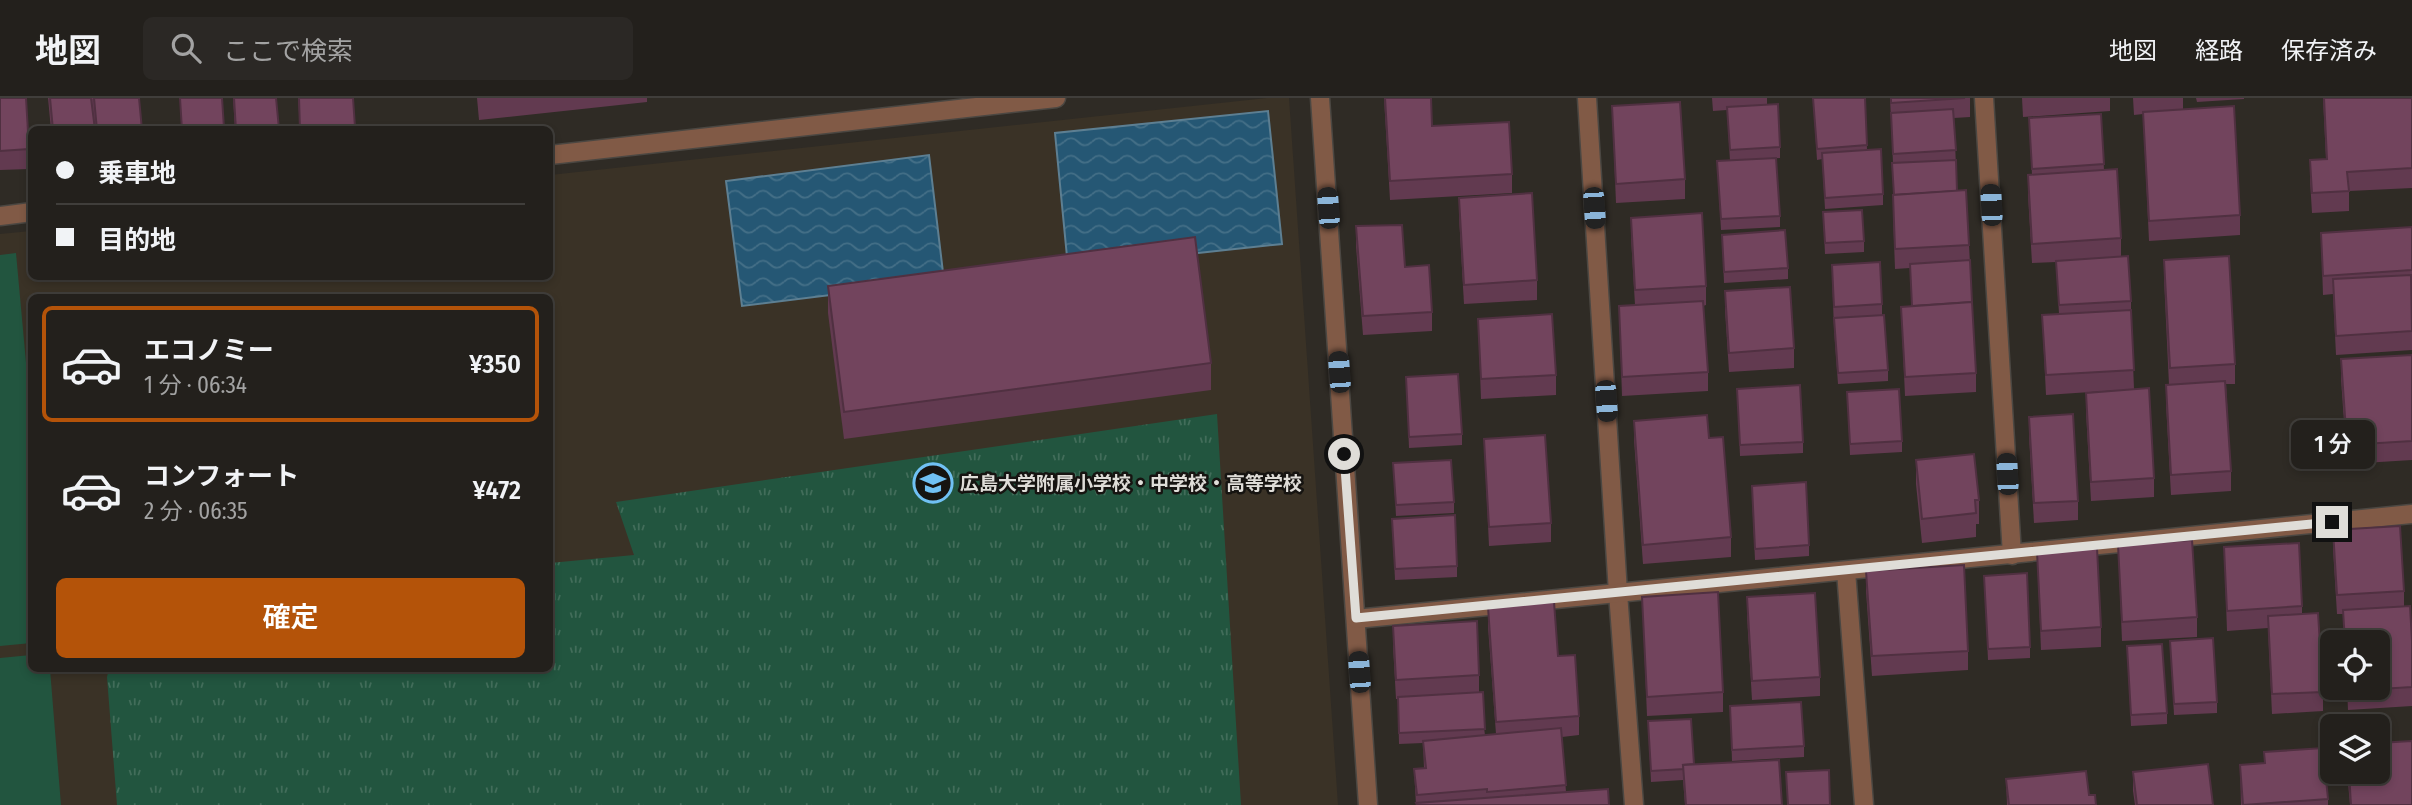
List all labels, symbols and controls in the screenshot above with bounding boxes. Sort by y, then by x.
search box [143,17,633,80]
icon: search [167,29,205,67]
text: 地図 [35,31,101,71]
text: ここで検索 [223,36,353,67]
text: 地図 [2109,37,2157,65]
text: 経路 [2195,37,2243,65]
text: 保存済み [2281,37,2377,65]
text: 乗車地 [98,158,176,189]
car [1980,183,2003,227]
car [1317,186,1340,230]
car [1583,186,1606,230]
text: 目的地 [98,225,176,256]
icon: car [60,333,123,396]
text: エコノミー [144,335,274,366]
text: ¥350 [469,349,521,380]
car [1328,350,1351,394]
text: 1 分 · 06:34 [144,371,247,399]
car [1595,379,1618,423]
callout: 1 分 [2290,420,2374,470]
text: 1 分 [2314,430,2352,458]
route start [1328,438,1360,470]
car [1996,452,2019,496]
icon: car [60,459,123,522]
text: コンフォート [144,461,299,492]
school or university icon: 広島大学附属小学校・中学校・高等学校 [912,462,954,504]
place label: 広島大学附属小学校・中学校・高等学校 [960,472,1302,495]
text: ¥472 [473,475,521,506]
text: 2 分 · 06:35 [144,497,248,525]
route end [2316,506,2348,538]
button: 確定 [56,578,525,658]
map controls [2320,630,2390,784]
button: locate [2320,630,2390,700]
car [1348,650,1371,694]
button: layers [2320,714,2390,784]

